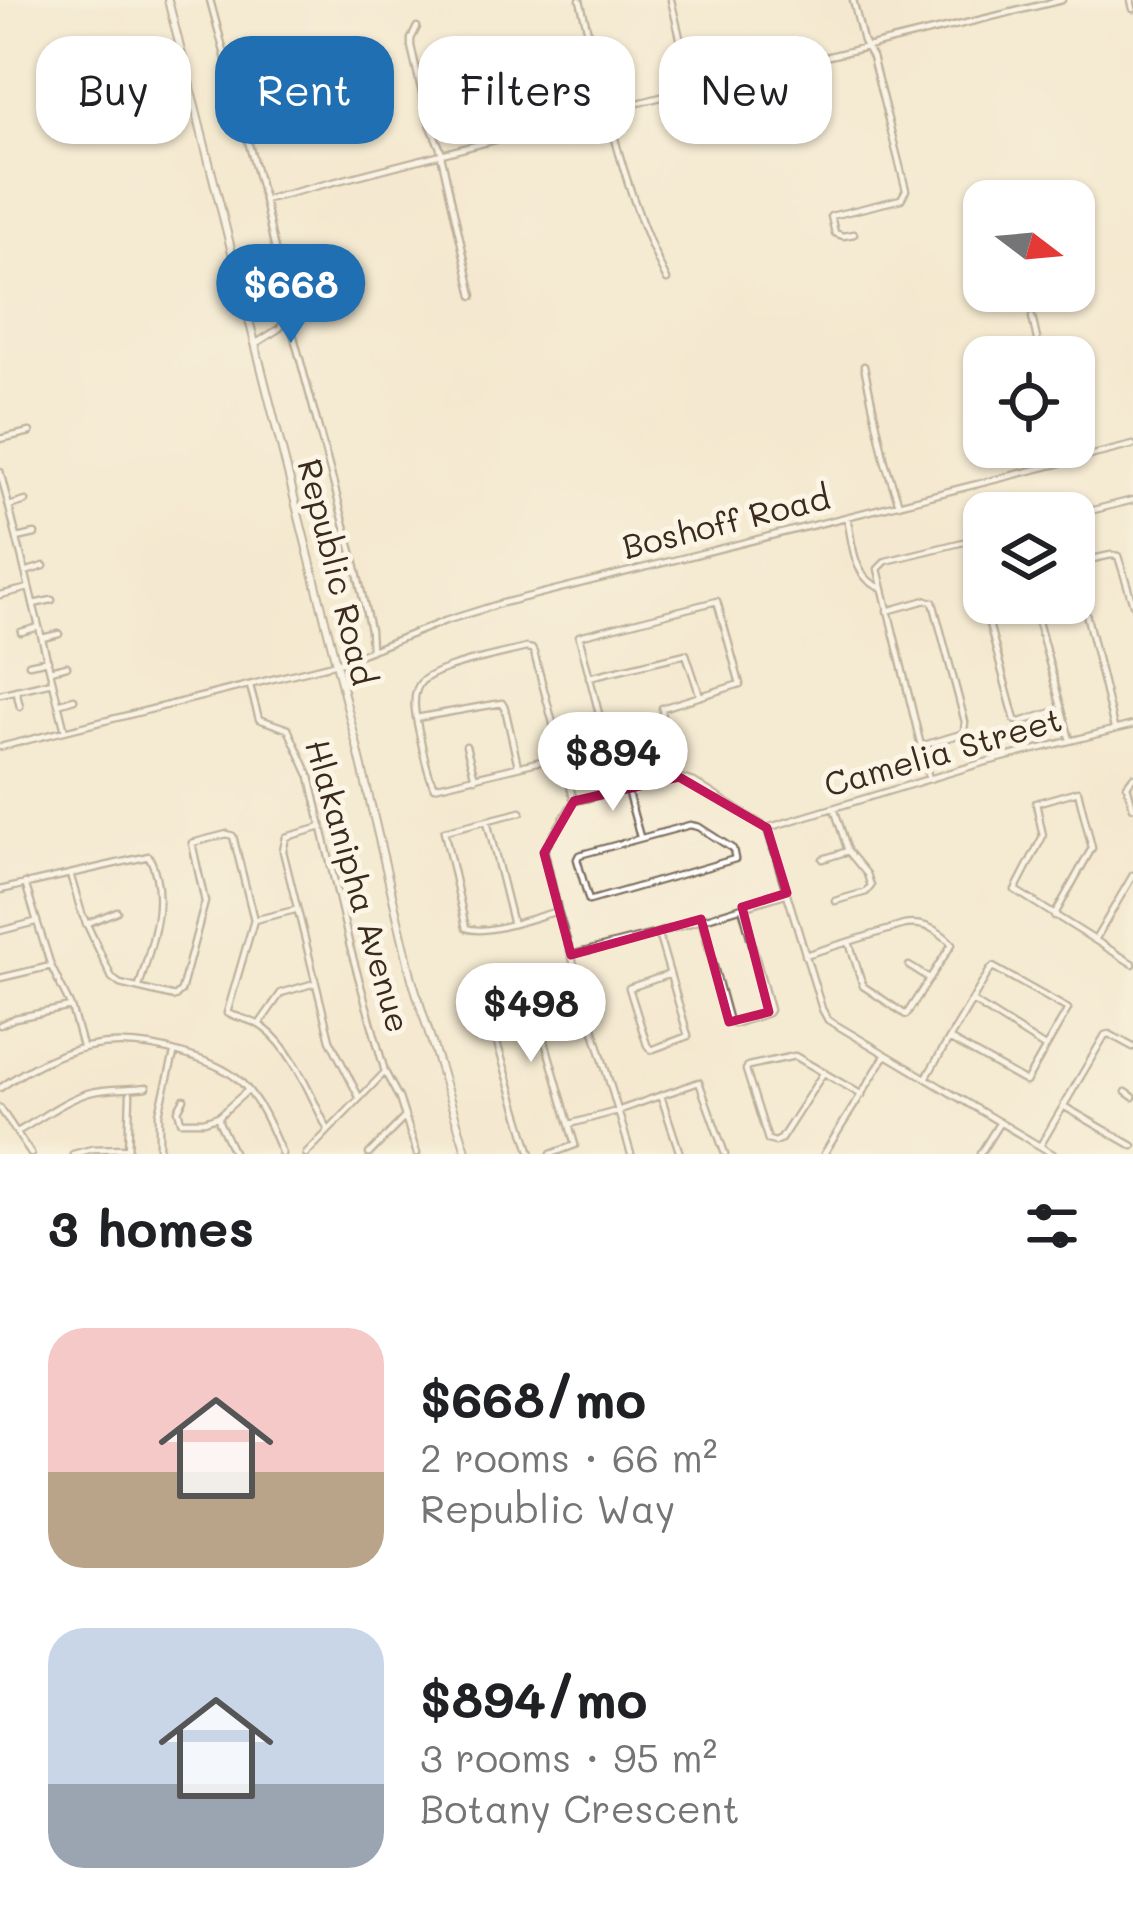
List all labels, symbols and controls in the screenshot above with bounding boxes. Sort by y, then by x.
chip: Buy [36,36,191,144]
chip: Rent [215,36,394,144]
chip: Filters [418,36,635,144]
chip: New [659,36,832,144]
north arrow [963,180,1095,312]
map controls [963,180,1095,624]
pin: $668 [220,244,362,346]
text: $668 [243,257,339,308]
button: locate [963,336,1095,468]
street label: Republic Road [290,454,387,689]
street label: Boshoff Road [617,474,834,567]
button: layers [963,492,1095,624]
street label: Camelia Street [819,696,1066,805]
pin: $894 [542,712,684,814]
text: $894 [565,725,661,776]
street label: Hlakanipha Avenue [297,734,422,1037]
pin: $498 [460,963,602,1065]
text: $498 [483,976,579,1027]
text: 3 homes [48,1193,254,1260]
icon: filters [1019,1193,1085,1259]
text: $668/mo [420,1364,646,1431]
icon: home [144,1376,288,1520]
text: 2 rooms · 66 m² [420,1431,717,1482]
text: Republic Way [420,1482,675,1533]
text: $894/mo [420,1664,647,1731]
icon: home [144,1676,288,1820]
text: 3 rooms · 95 m² [420,1731,717,1782]
text: Botany Crescent [420,1782,740,1833]

